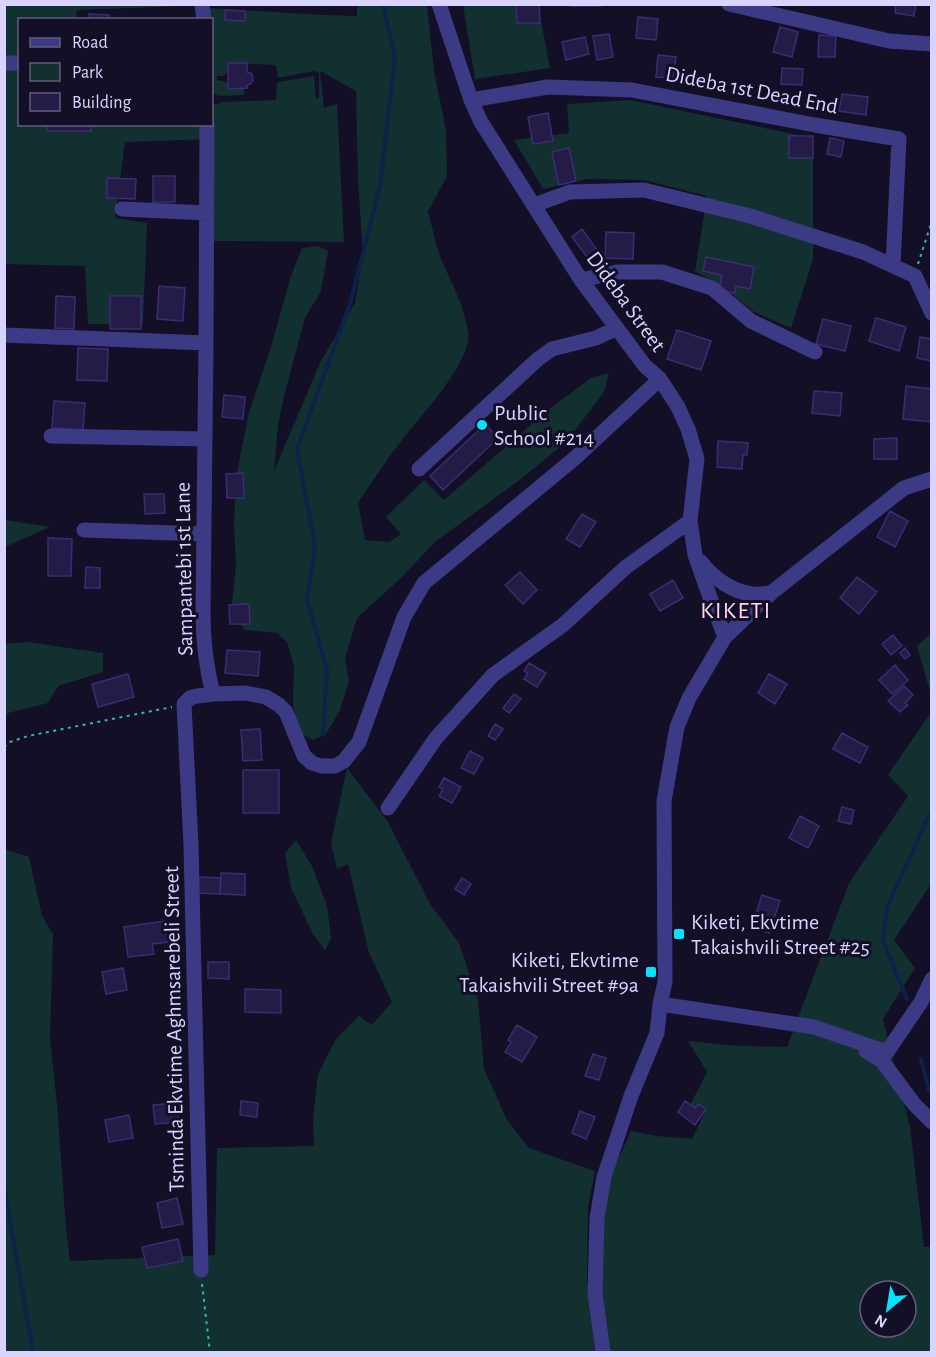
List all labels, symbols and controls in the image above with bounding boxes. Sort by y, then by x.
legend [18,18,213,126]
text: Road [72,34,108,52]
street label: Dideba 1st Dead End [664,62,840,117]
text: Park [72,64,104,82]
text: Building [72,94,132,112]
street label: Dideba Street [583,247,670,356]
place label: Public School #214 [494,402,594,449]
marker: Public School #214 [475,418,489,432]
street label: Sampantebi 1st Lane [171,482,197,656]
district label: KIKETI [700,599,772,623]
street label: Tsminda Ekvtime Aghmsarebeli Street [160,866,188,1192]
place label: Kiketi, Ekvtime Takaishvili Street #25 [691,911,870,958]
marker: Kiketi, Ekvtime Takaishvili Street #25 [672,927,686,941]
place label: Kiketi, Ekvtime Takaishvili Street #9a [459,949,639,996]
marker: Kiketi, Ekvtime Takaishvili Street #9a [644,965,658,979]
north arrow [858,1279,918,1339]
text: N [872,1311,890,1331]

